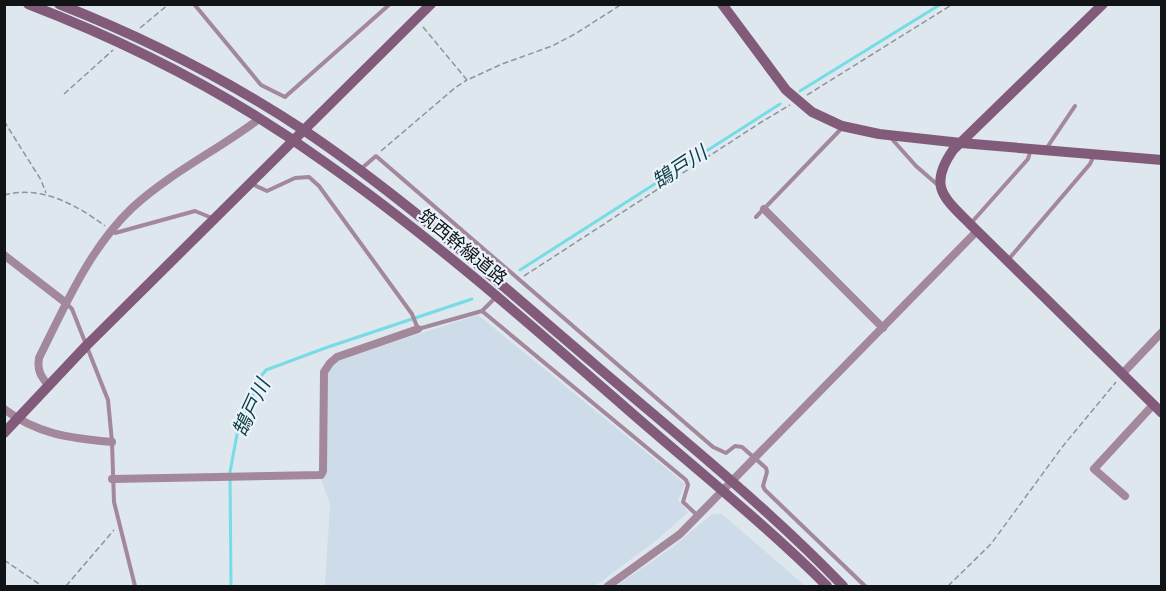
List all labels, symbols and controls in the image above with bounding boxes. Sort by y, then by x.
water label: 鵠戸川 [649,141,712,193]
street label: 筑西幹線道路 [414,205,511,289]
water label: 鵠戸川 [229,374,275,439]

